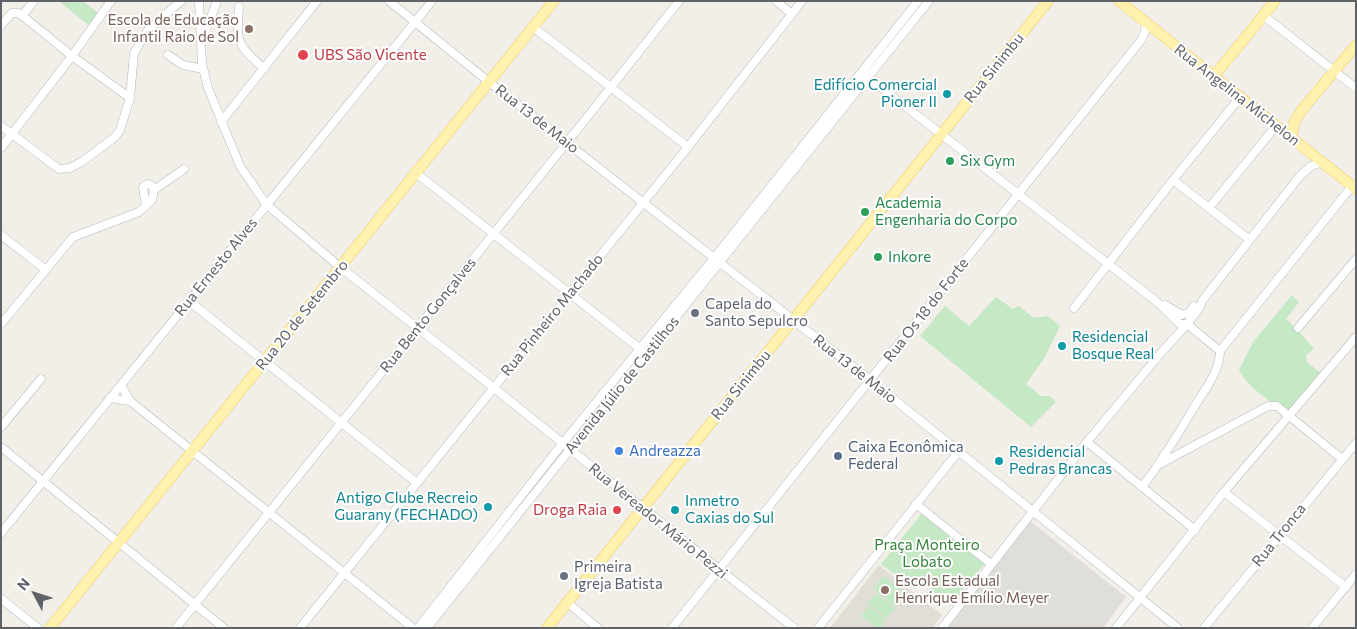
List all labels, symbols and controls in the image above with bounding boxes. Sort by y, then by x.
place label: Escola de Educação Infantil Raio de Sol [108,11,239,46]
marker: Escola de Educação Infantil Raio de Sol [243,23,255,35]
street label: Rua Sinimbu [960,30,1028,106]
street label: Rua Angelina Michelon [1171,40,1303,150]
place label: UBS São Vicente [314,46,427,64]
marker: UBS São Vicente [296,48,310,62]
place label: Edifício Comercial Pioner II [814,76,937,111]
street label: Rua 13 de Maio [492,81,582,157]
marker: Edifício Comercial Pioner II [941,88,953,100]
place label: Six Gym [960,152,1015,170]
marker: Six Gym [944,155,956,167]
place label: Academia Engenharia do Corpo [875,194,1018,229]
marker: Academia Engenharia do Corpo [859,206,871,218]
street label: Rua Ernesto Alves [171,214,261,320]
place label: Inkore [888,248,931,266]
street label: Rua Pinheiro Machado [497,250,607,380]
marker: Inkore [872,251,884,263]
street label: Rua Bento Gonçalves [376,254,480,376]
street label: Rua Os 18 do Forte [880,254,972,366]
street label: Rua 20 de Setembro [252,256,352,374]
place label: Capela do Santo Sepulcro [705,295,808,330]
marker: Capela do Santo Sepulcro [689,307,701,319]
street label: Avenida Júlio de Castilhos [561,313,683,457]
place label: Residencial Bosque Real [1072,328,1154,363]
street label: Rua 13 de Maio [810,331,900,407]
marker: Residencial Bosque Real [1056,340,1068,352]
street label: Rua Sinimbu [707,347,775,423]
place label: Caixa Econômica Federal [848,438,964,473]
place label: Andreazza [629,442,701,460]
place label: Residencial Pedras Brancas [1009,443,1112,478]
marker: Andreazza [613,445,625,457]
marker: Caixa Econômica Federal [832,450,844,462]
marker: Residencial Pedras Brancas [993,455,1005,467]
street label: Rua Vereador Mário Pezzi [585,459,731,583]
place label: Antigo Clube Recreio Guarany (FECHADO) [334,489,478,524]
place label: Inmetro Caxias do Sul [685,492,774,527]
street label: Rua Tronca [1248,500,1310,570]
marker: Antigo Clube Recreio Guarany (FECHADO) [482,501,494,513]
place label: Droga Raia [533,501,607,519]
marker: Droga Raia [611,504,623,516]
marker: Inmetro Caxias do Sul [669,504,681,516]
park label: Praça Monteiro Lobato [874,536,980,571]
place label: Primeira Igreja Batista [574,558,663,593]
north arrow [10,569,60,619]
marker: Primeira Igreja Batista [558,570,570,582]
place label: Escola Estadual Henrique Emílio Meyer [895,572,1049,607]
text: N [13,575,33,594]
marker: Escola Estadual Henrique Emílio Meyer [879,584,891,596]

